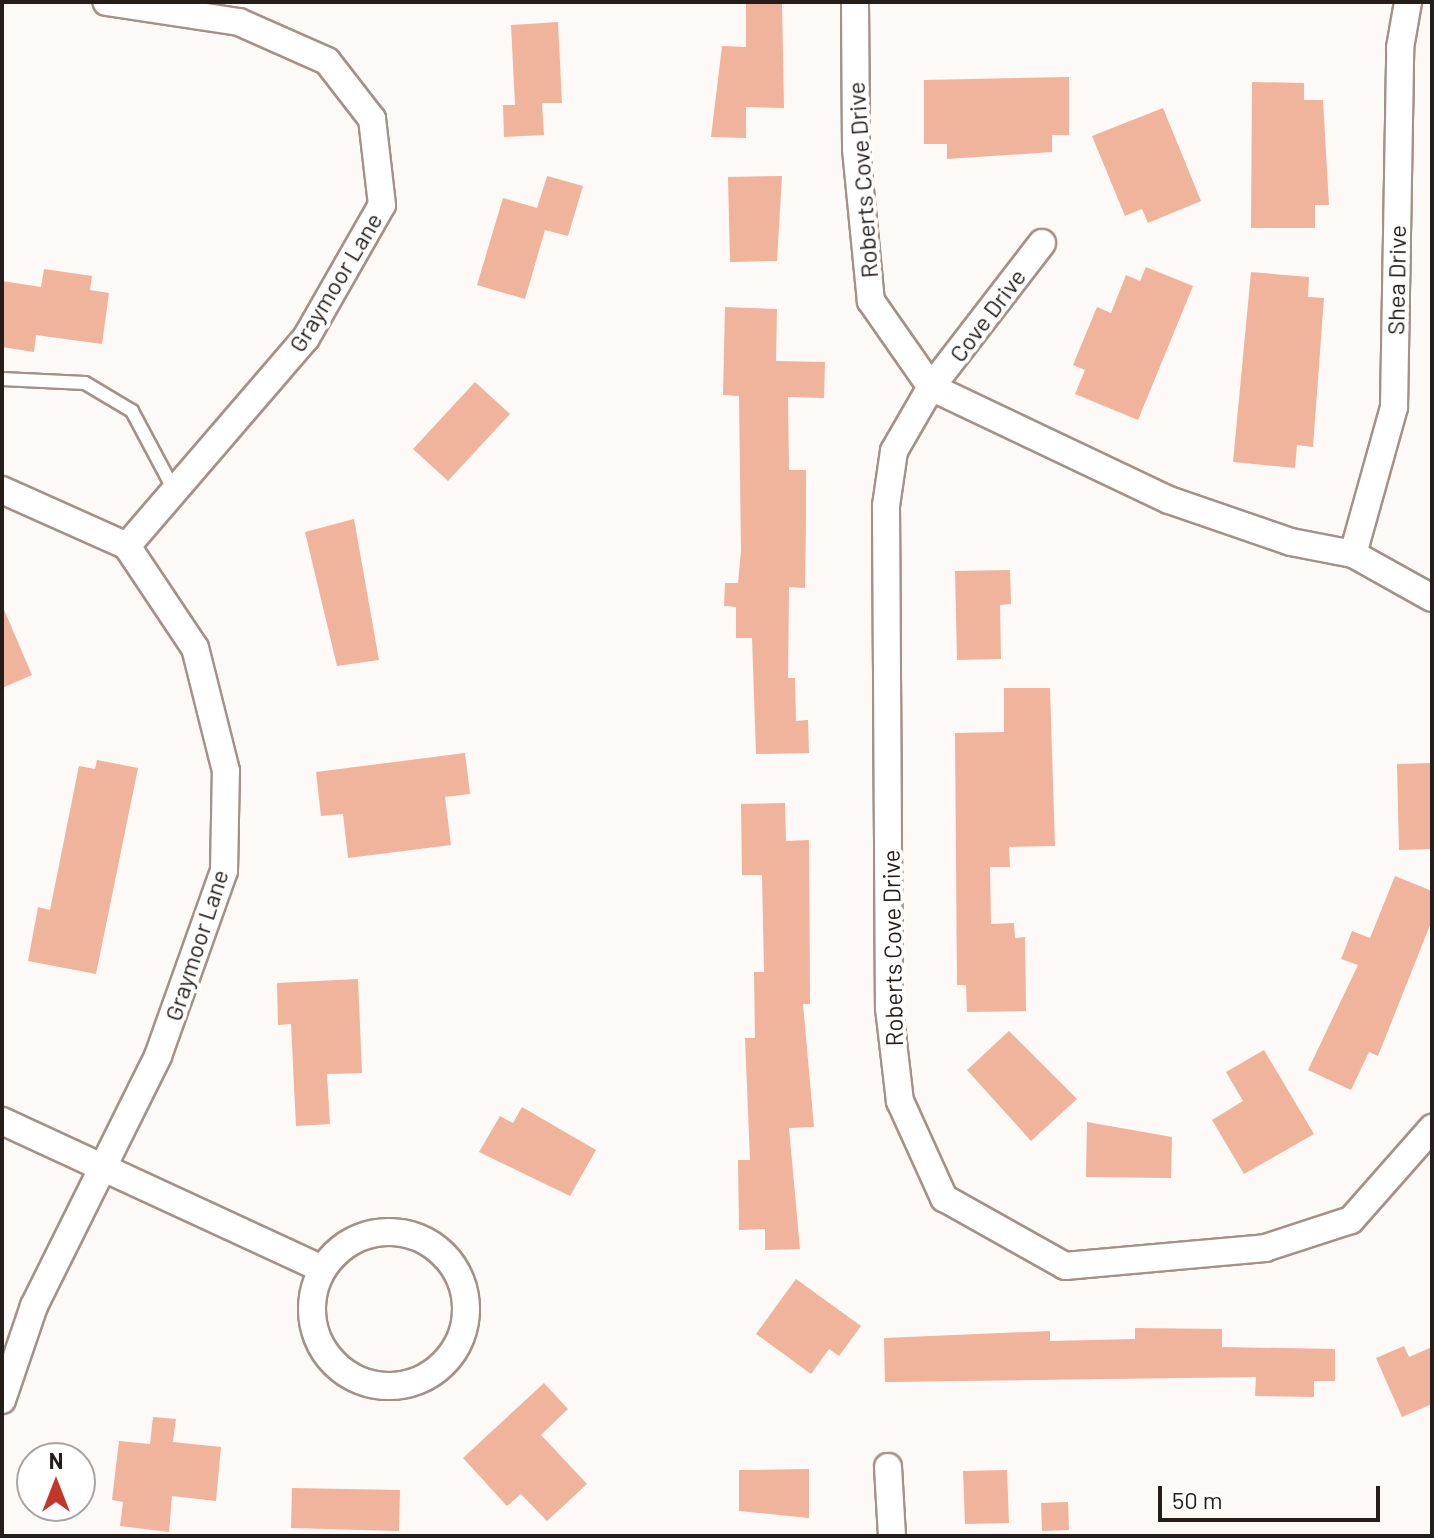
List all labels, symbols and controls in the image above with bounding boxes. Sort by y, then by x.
street label: Roberts Cove Drive [841,81,883,279]
street label: Graymoor Lane [282,207,388,357]
street label: Shea Drive [1381,225,1411,335]
street label: Cove Drive [943,263,1031,367]
street label: Roberts Cove Drive [876,849,908,1047]
street label: Graymoor Lane [158,866,234,1024]
north arrow [16,1442,96,1522]
text: N [49,1447,63,1473]
scale bar [1162,1470,1384,1520]
text: 50 m [1172,1485,1223,1514]

